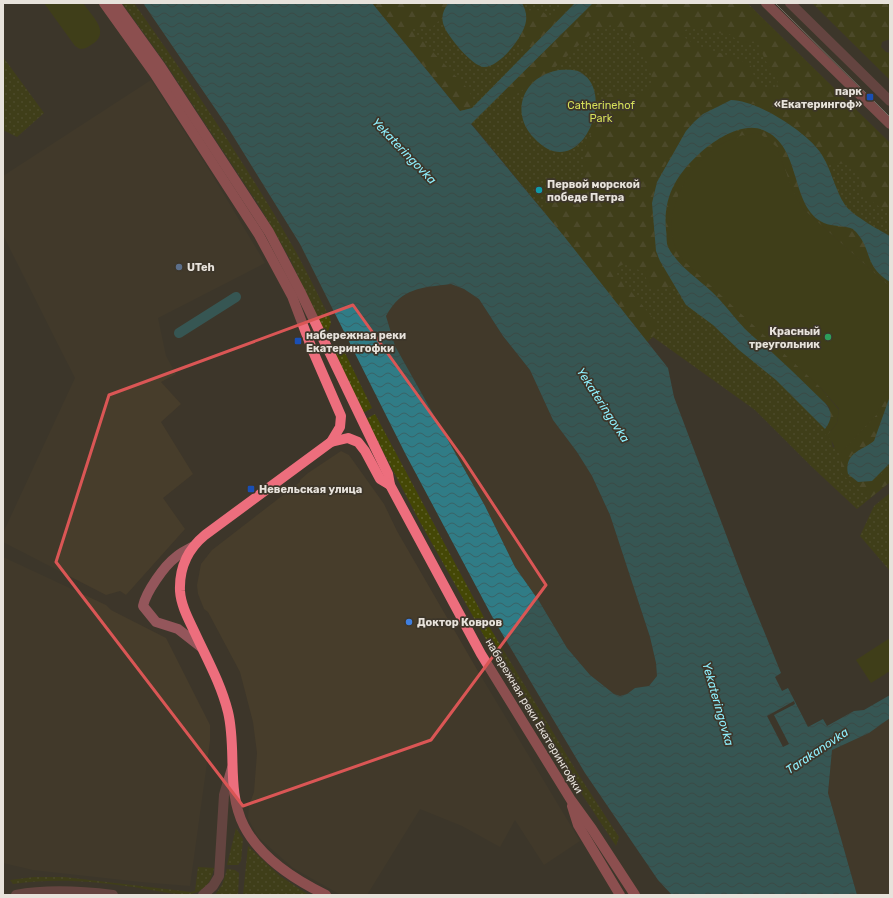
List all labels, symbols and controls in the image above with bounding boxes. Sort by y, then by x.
place label: парк «Екатерингоф» [774,85,862,111]
marker: парк «Екатерингоф» [865,92,875,102]
park label: Catherinehof Park [567,99,635,125]
water label: Yekateringovka [369,115,439,187]
place label: Первой морской победе Петра [547,178,640,204]
marker: Первой морской победе Петра [534,185,544,195]
place label: UTeh [187,261,215,274]
marker: UTeh [174,262,184,272]
place label: Красный треугольник [749,325,820,351]
place label: набережная реки Екатерингофки [306,329,406,355]
marker: Красный треугольник [823,332,833,342]
marker: набережная реки Екатерингофки [293,336,303,346]
water label: Yekateringovka [574,365,632,445]
place label: Невельская улица [259,483,362,496]
marker: Невельская улица [246,484,256,494]
place label: Доктор Ковров [417,616,502,629]
marker: Доктор Ковров [404,617,414,627]
street label: набережная реки Екатерингофки [483,636,585,796]
water label: Yekateringovka [699,661,737,747]
water label: Tarakanovka [783,725,851,777]

